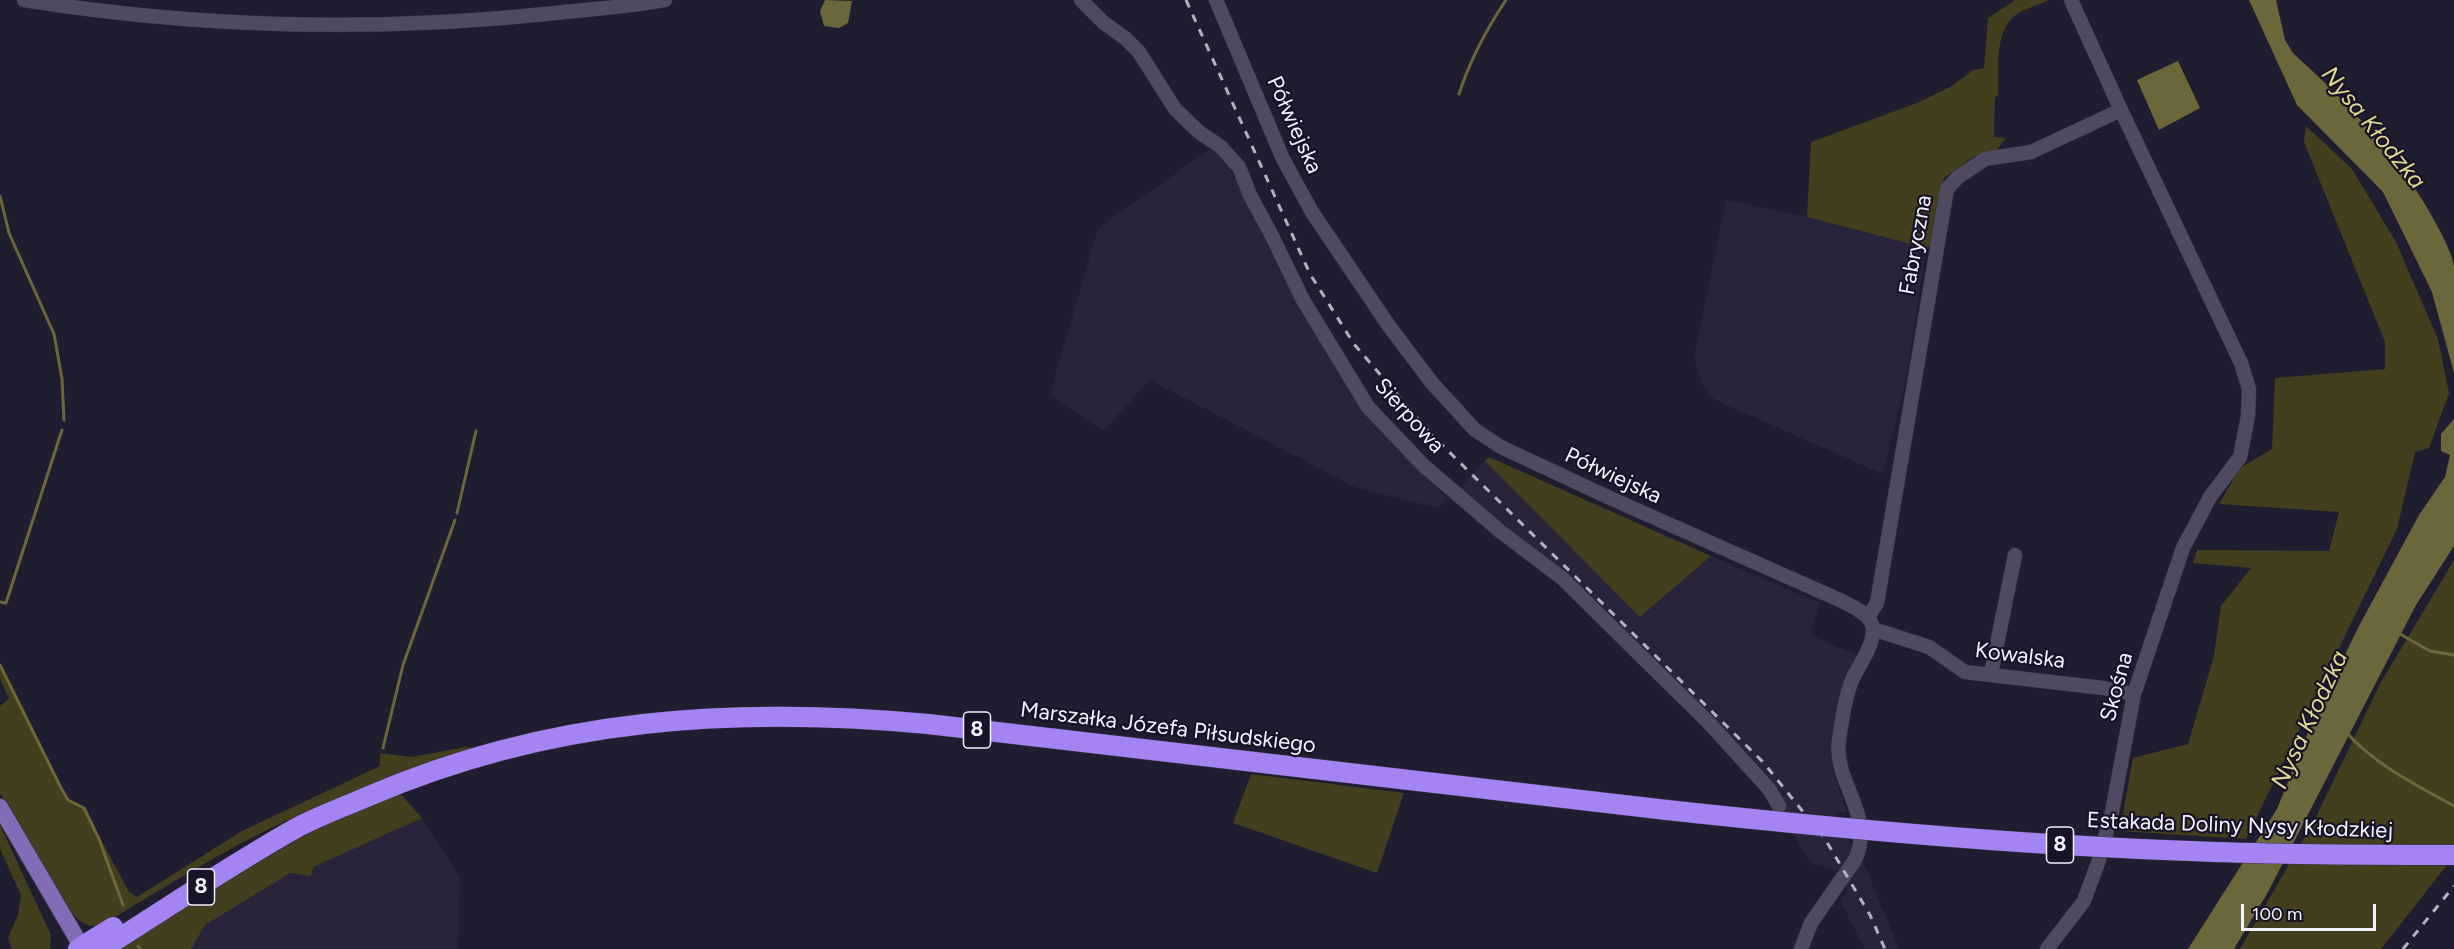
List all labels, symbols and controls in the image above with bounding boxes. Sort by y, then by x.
water label: Nysa Kłodzka [2315,61,2431,195]
street label: Półwiejska [1261,72,1327,178]
street label: Fabryczna [1894,193,1938,297]
street label: Sierpowa [1368,373,1450,459]
street label: Półwiejska [1560,442,1666,510]
street label: Kowalska [1973,637,2067,675]
water label: Nysa Kłodzka [2265,646,2355,794]
street label: Skośna [2095,650,2139,724]
street label: Marszałka Józefa Piłsudskiego [1019,697,1317,759]
road number: 8 [964,712,990,748]
street label: Estakada Doliny Nysy Kłodzkiej [2086,807,2394,845]
road number: 8 [2046,827,2074,863]
road number: 8 [188,869,214,905]
scale bar [2244,892,2379,930]
text: 100 m [2252,903,2302,925]

